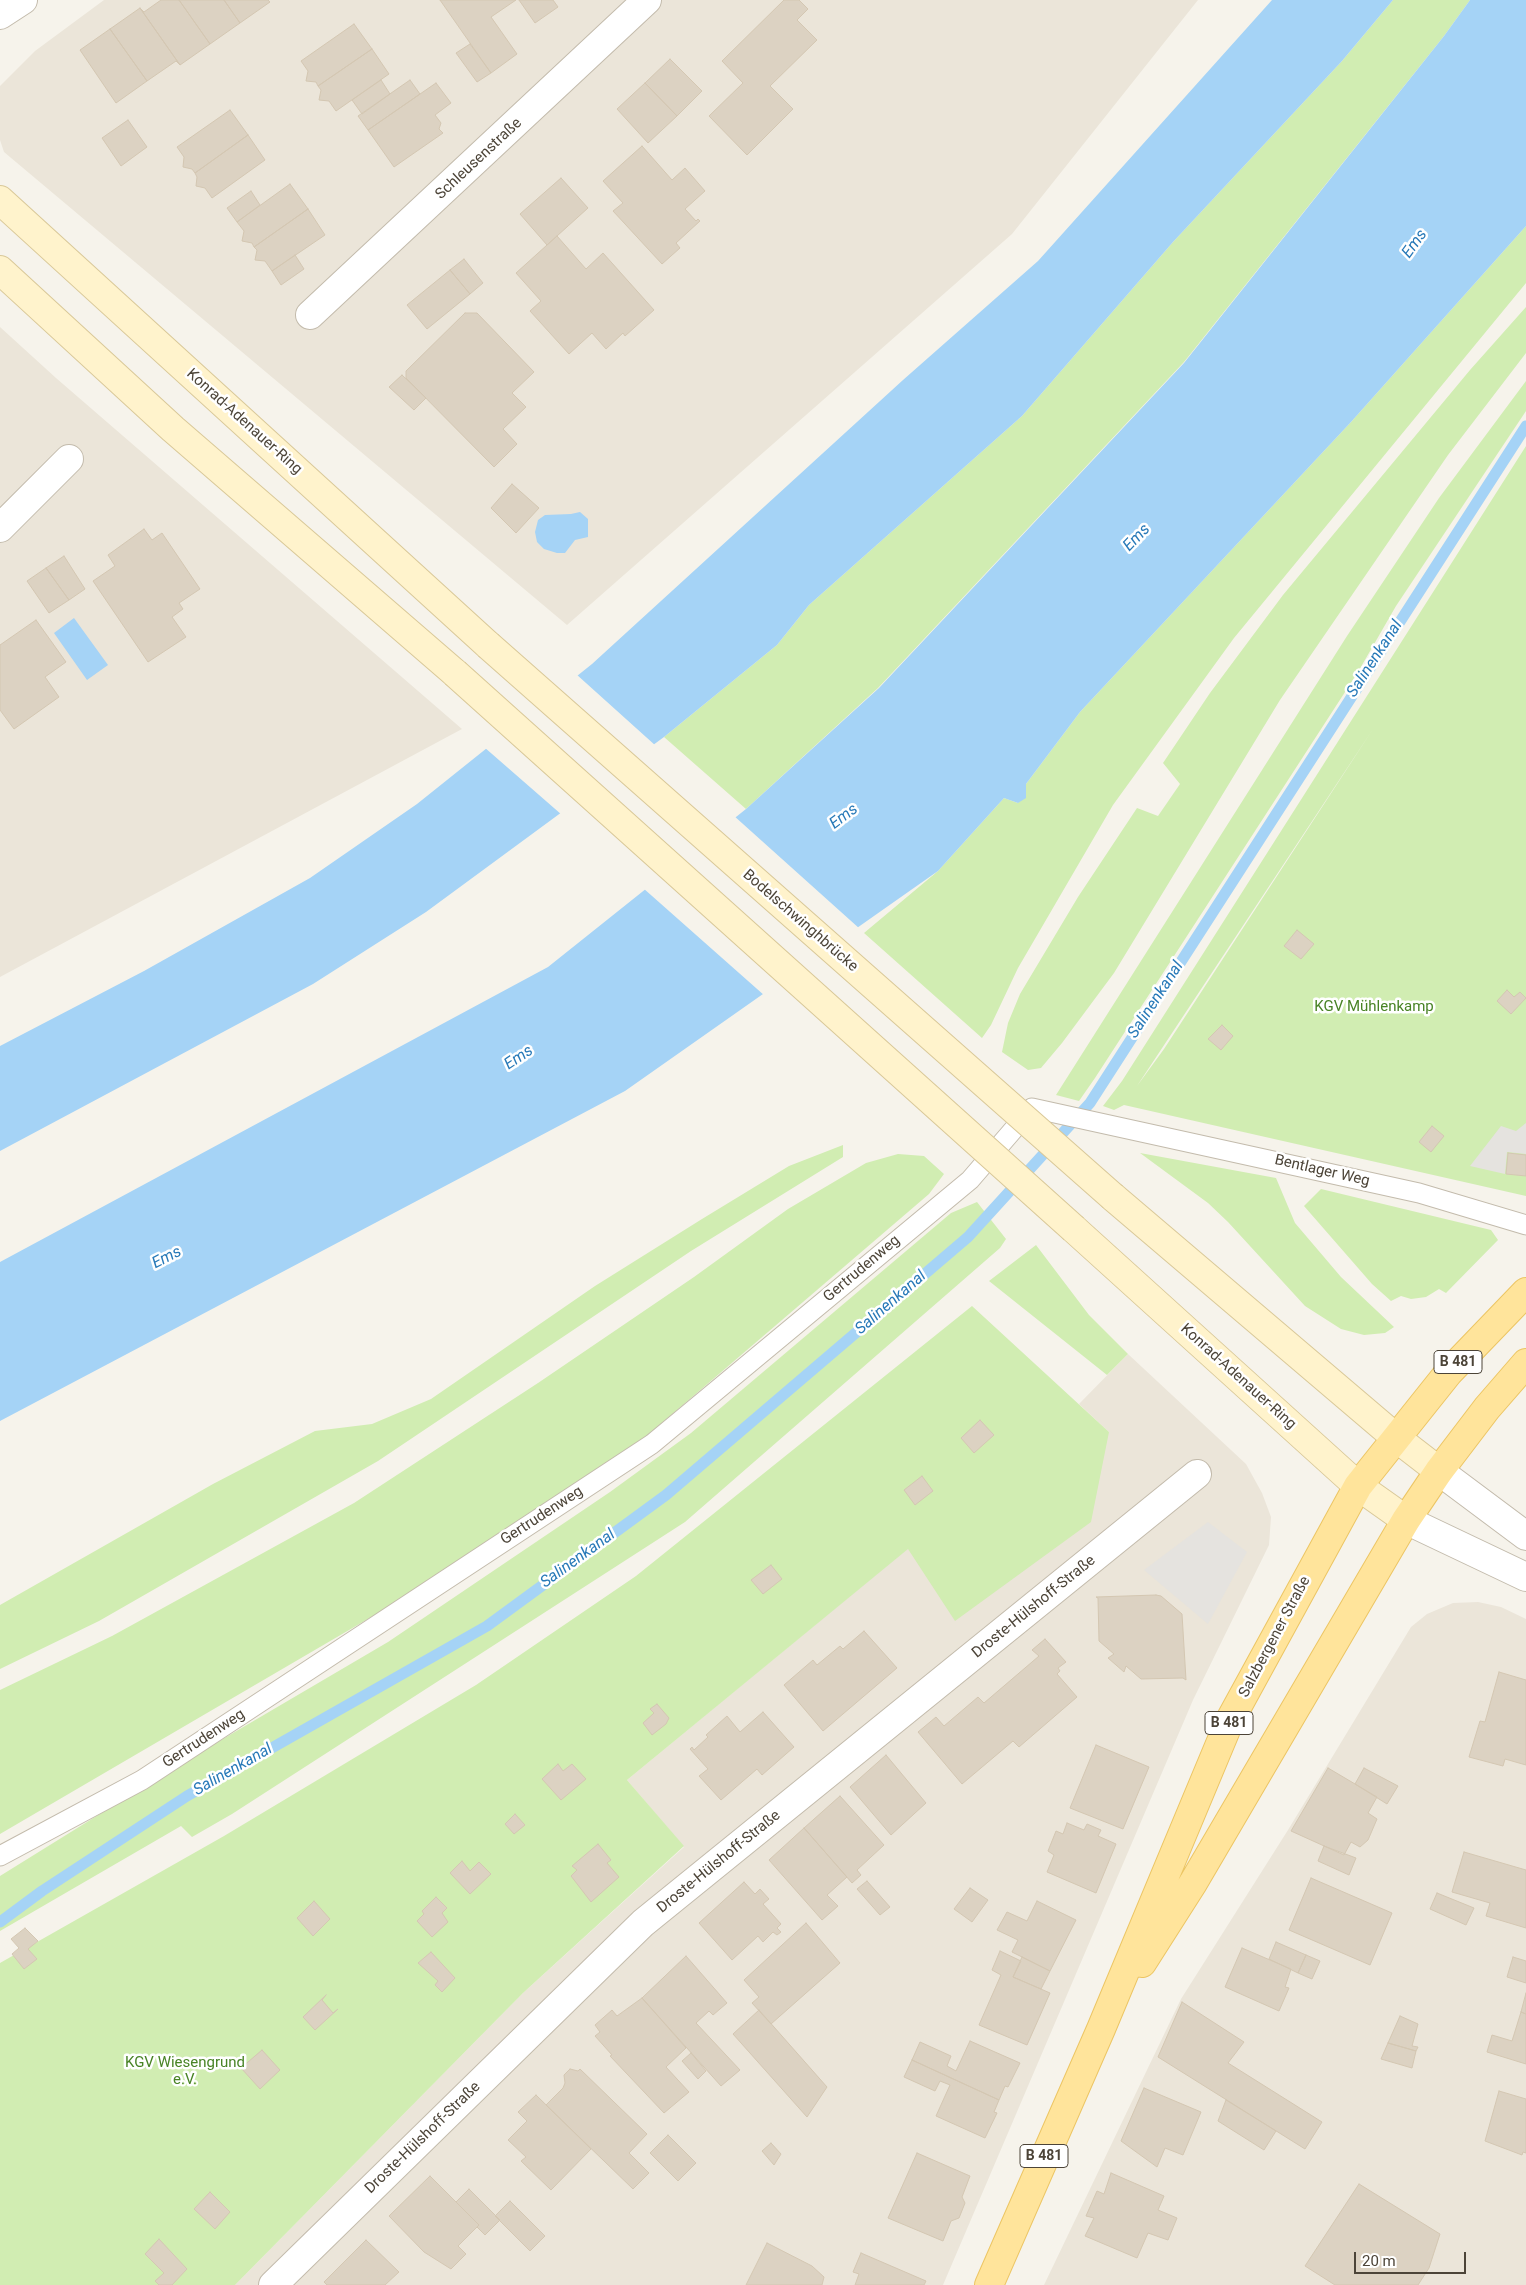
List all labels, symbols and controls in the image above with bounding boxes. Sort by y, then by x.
street label: Schleusenstraße [432,114,526,204]
water label: Ems [1398,226,1432,262]
street label: Konrad-Adenauer-Ring [183,365,305,479]
water label: Ems [1120,520,1154,556]
water label: Salinenkanal [1343,617,1407,701]
water label: Ems [826,800,862,834]
street label: Bodelschwinghbrücke [739,866,861,976]
water label: Salinenkanal [1124,958,1188,1042]
park label: KGV Mühlenkamp [1314,998,1434,1016]
water label: Ems [501,1042,537,1074]
street label: Bentlager Weg [1273,1151,1371,1191]
street label: Gertrudenweg [820,1232,904,1306]
water label: Ems [149,1243,185,1273]
water label: Salinenkanal [852,1267,930,1339]
street label: Konrad-Adenauer-Ring [1177,1320,1299,1434]
road number: B 481 [1434,1350,1482,1374]
street label: Gertrudenweg [498,1483,586,1549]
water label: Salinenkanal [537,1525,619,1593]
street label: Droste-Hülshoff-Straße [969,1552,1099,1662]
street label: Salzbergener Straße [1235,1573,1315,1701]
street label: Gertrudenweg [160,1706,248,1772]
road number: B 481 [1205,1712,1253,1735]
water label: Salinenkanal [190,1740,276,1800]
street label: Droste-Hülshoff-Straße [654,1807,784,1917]
park label: KGV Wiesengrund e.V. [125,2054,245,2089]
street label: Droste-Hülshoff-Straße [362,2078,484,2198]
road number: B 481 [1020,2144,1068,2168]
scale bar [1356,2242,1468,2274]
text: 20 m [1362,2252,1396,2270]

